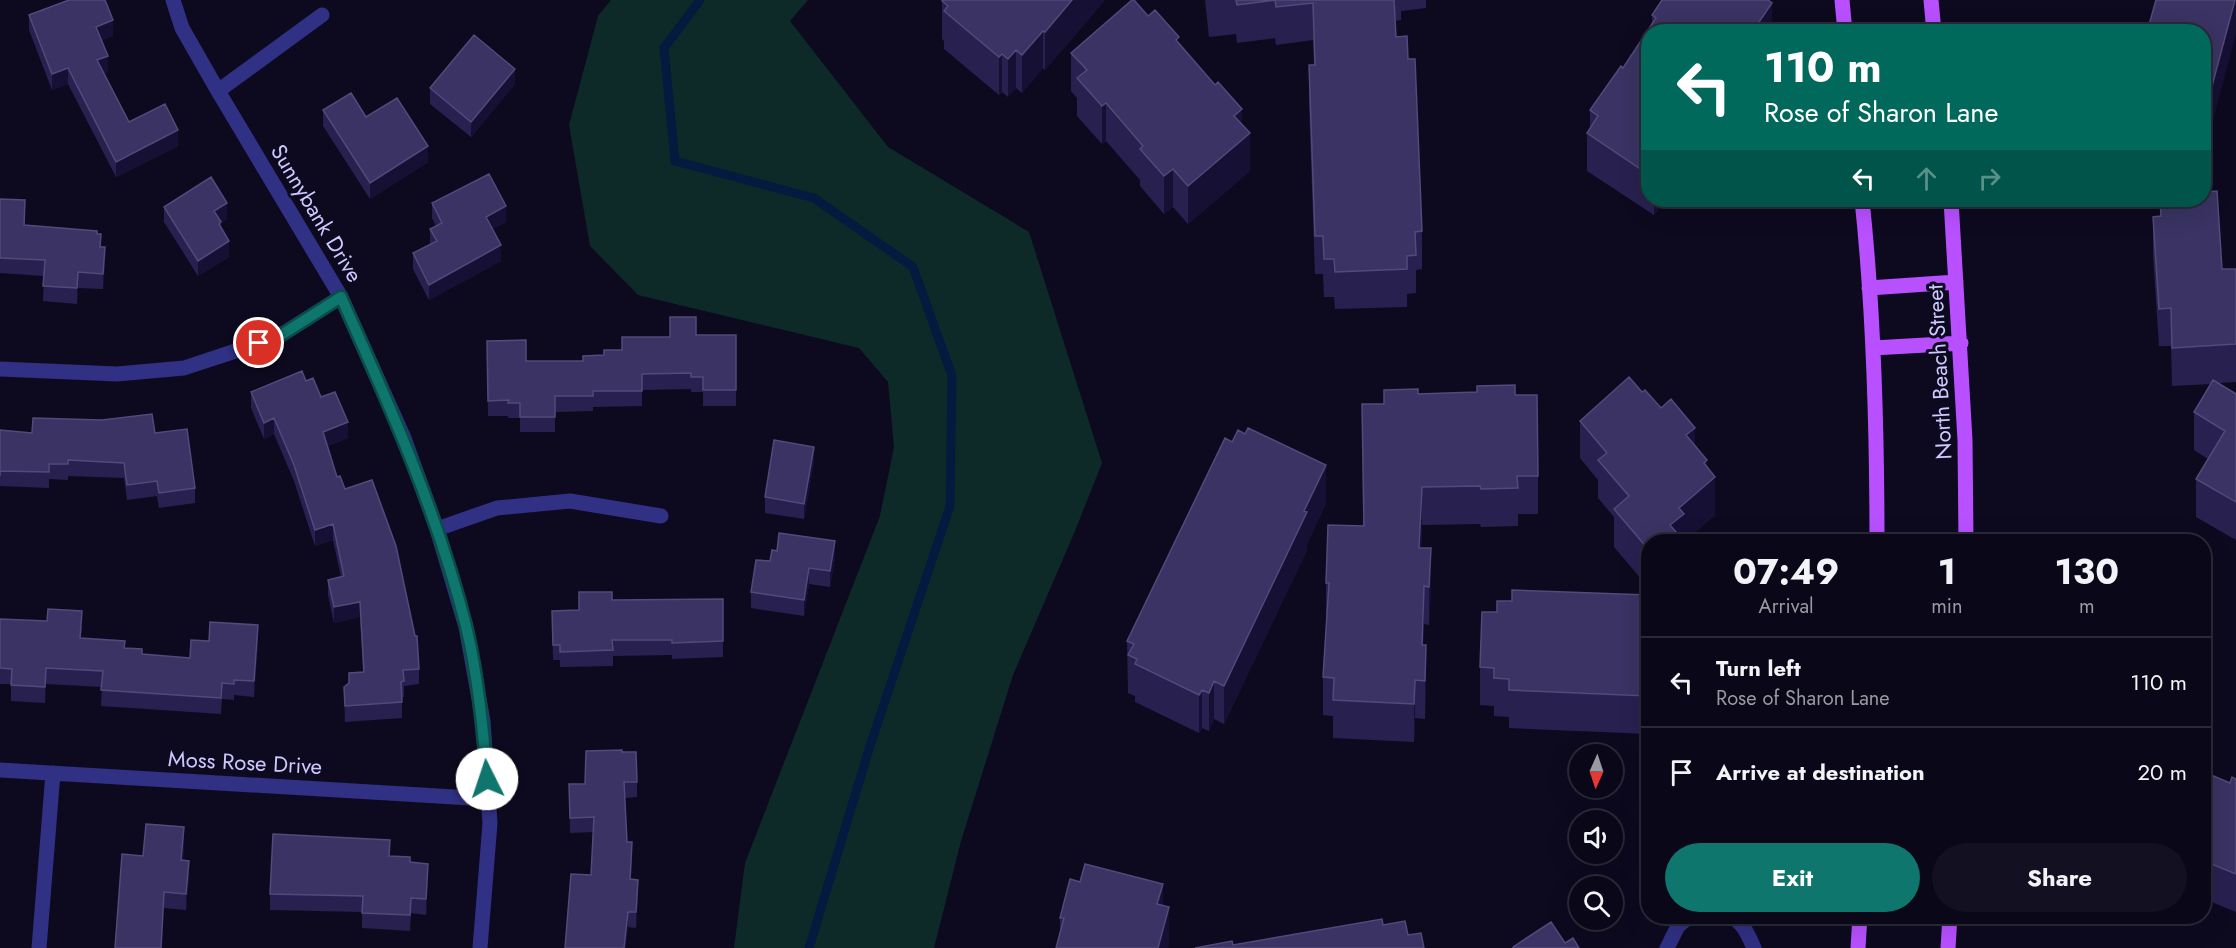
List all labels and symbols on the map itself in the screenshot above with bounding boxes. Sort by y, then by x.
street label: Sunnybank Drive [263,138,371,288]
street label: North Beach Street [1918,283,1960,460]
pin [233,317,284,368]
street label: Moss Rose Drive [167,742,323,782]
north arrow [1569,744,1623,798]
position arrow [455,747,519,811]

